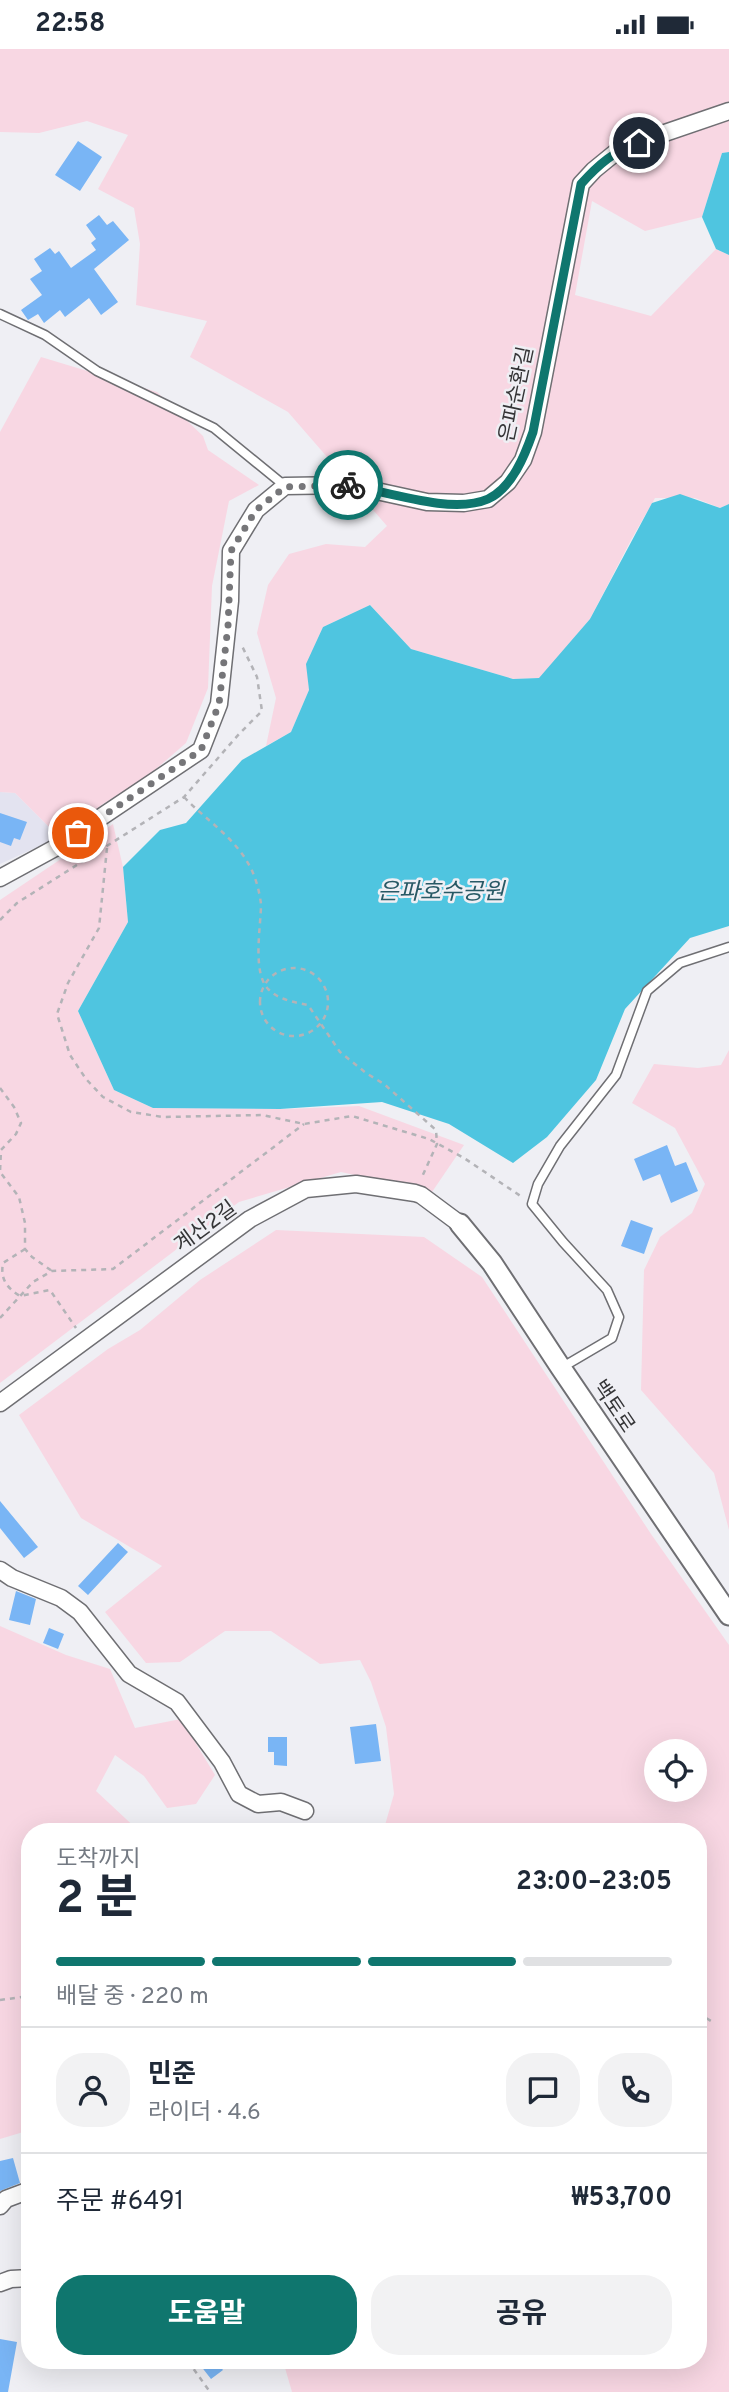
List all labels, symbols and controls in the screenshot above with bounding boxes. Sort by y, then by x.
text: 22:58 [35,8,105,41]
pin [609,113,669,173]
icon: home [620,124,658,162]
street label: 은파순환길 [494,344,541,444]
courier [313,450,383,520]
icon: bike [329,466,367,504]
pin [48,803,108,863]
icon: bag [59,814,97,852]
water label: 은파호수공원 [378,879,506,908]
street label: 계산2길 [169,1195,242,1259]
street label: 백토로 [585,1375,640,1438]
map controls [644,1739,707,1802]
button: locate [644,1739,707,1802]
text: 도착까지 [56,1846,141,1875]
text: 23:00–23:05 [516,1866,672,1899]
text: 2 분 [56,1871,138,1930]
text: 배달 중 · 220 m [56,1983,209,2012]
button: person [56,2053,130,2127]
button: chat [506,2053,580,2127]
button: phone [598,2053,672,2127]
text: 민준 [148,2059,196,2092]
text: 라이더 · 4.6 [148,2099,261,2128]
text: ₩53,700 [572,2182,672,2215]
text: 주문 #6491 [56,2186,184,2219]
button: 도움말 [56,2275,357,2355]
button: 공유 [371,2275,672,2355]

